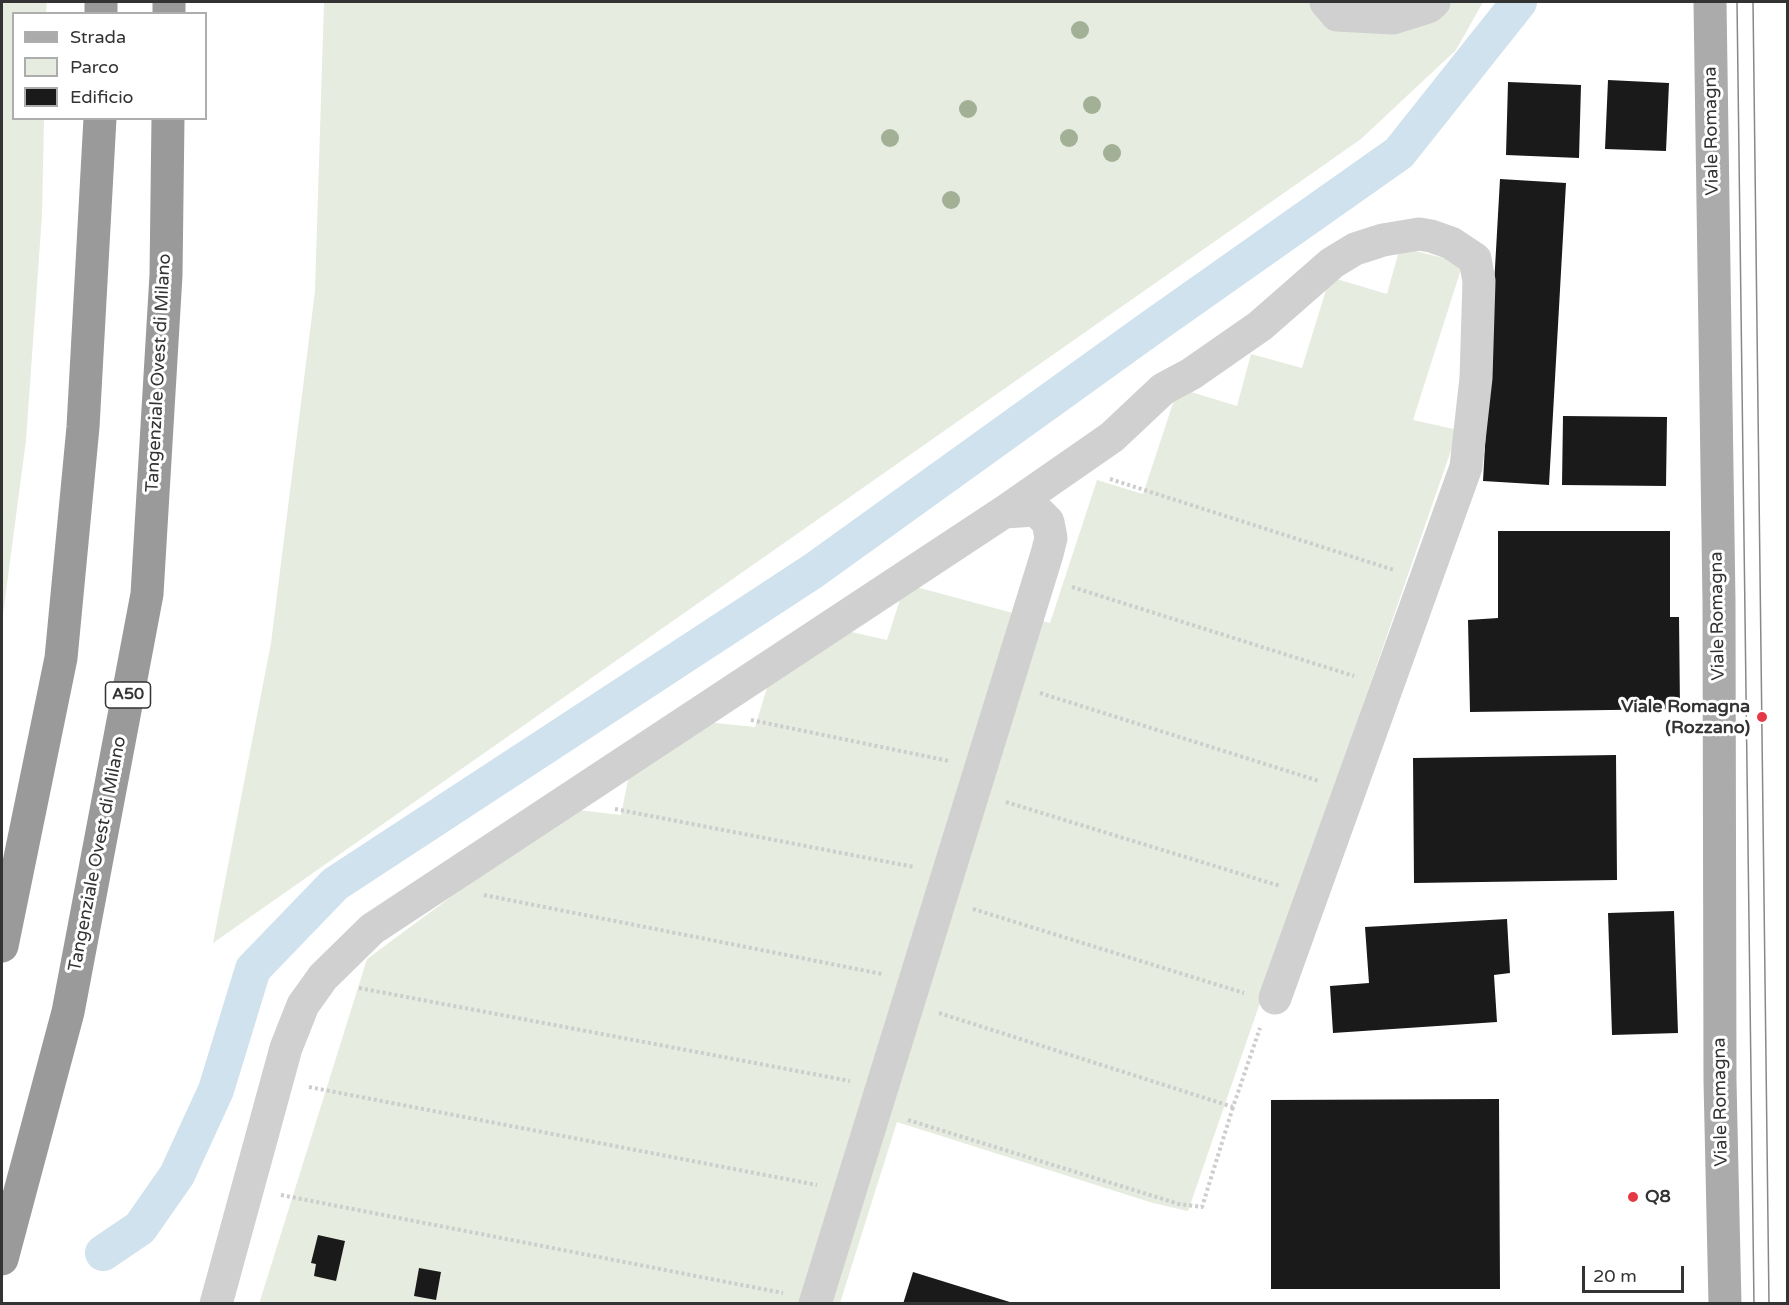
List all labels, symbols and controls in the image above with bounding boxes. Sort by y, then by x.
legend [12,12,207,120]
text: Strada [70,26,126,48]
text: Parco [70,56,119,78]
street label: Viale Romagna [1700,66,1724,196]
text: Edificio [70,86,134,108]
street label: Tangenziale Ovest di Milano [142,253,176,493]
street label: Viale Romagna [1706,551,1730,681]
road number: A50 [106,682,150,708]
place label: Viale Romagna (Rozzano) [1621,696,1750,738]
marker: Viale Romagna (Rozzano) [1755,710,1769,724]
street label: Tangenziale Ovest di Milano [65,735,131,973]
street label: Viale Romagna [1709,1037,1733,1167]
place label: Q8 [1645,1186,1671,1208]
marker: Q8 [1626,1190,1640,1204]
scale bar [1585,1254,1687,1292]
text: 20 m [1593,1265,1637,1287]

